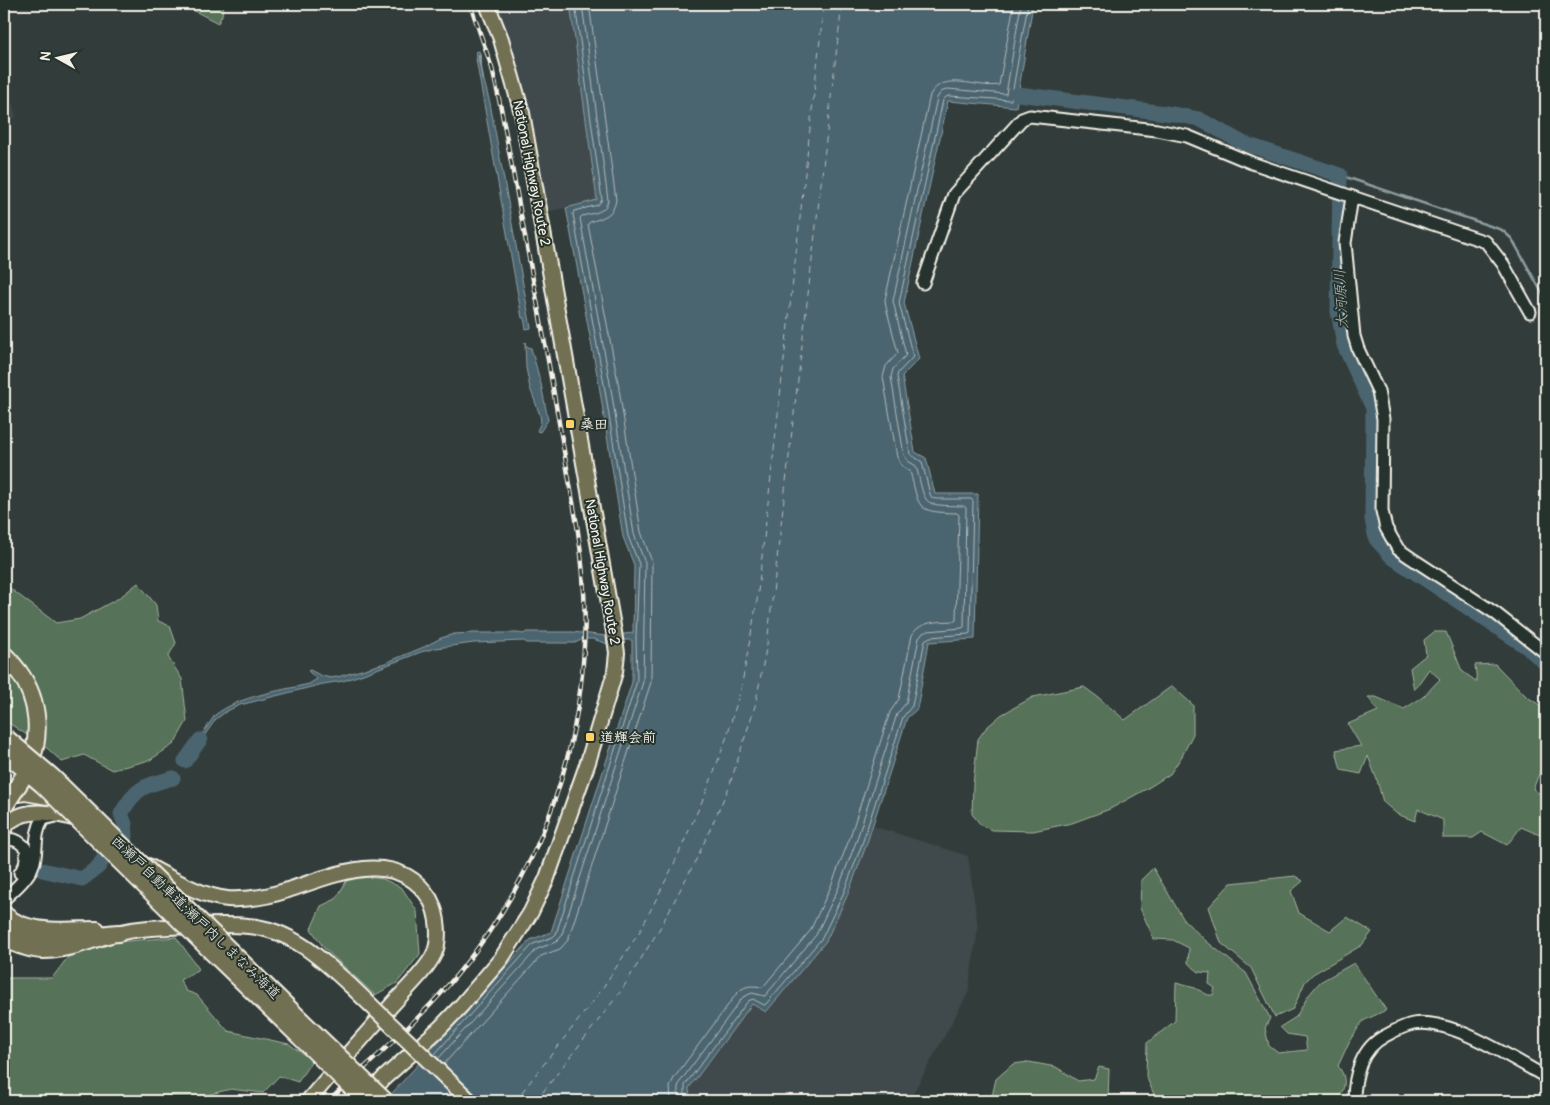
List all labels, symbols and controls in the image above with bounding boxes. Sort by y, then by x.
north arrow [32,32,82,82]
text: N [37,50,55,62]
street label: National Highway Route 2 [509,99,554,248]
water label: 大河原川 [1330,269,1353,329]
place label: 桑田 [580,416,608,433]
marker: 桑田 [564,418,576,430]
street label: National Highway Route 2 [581,498,624,647]
place label: 道輝会前 [600,729,656,746]
marker: 道輝会前 [584,731,596,743]
street label: 西瀬戸自動車道;瀬戸内しまなみ海道 [108,832,284,1003]

